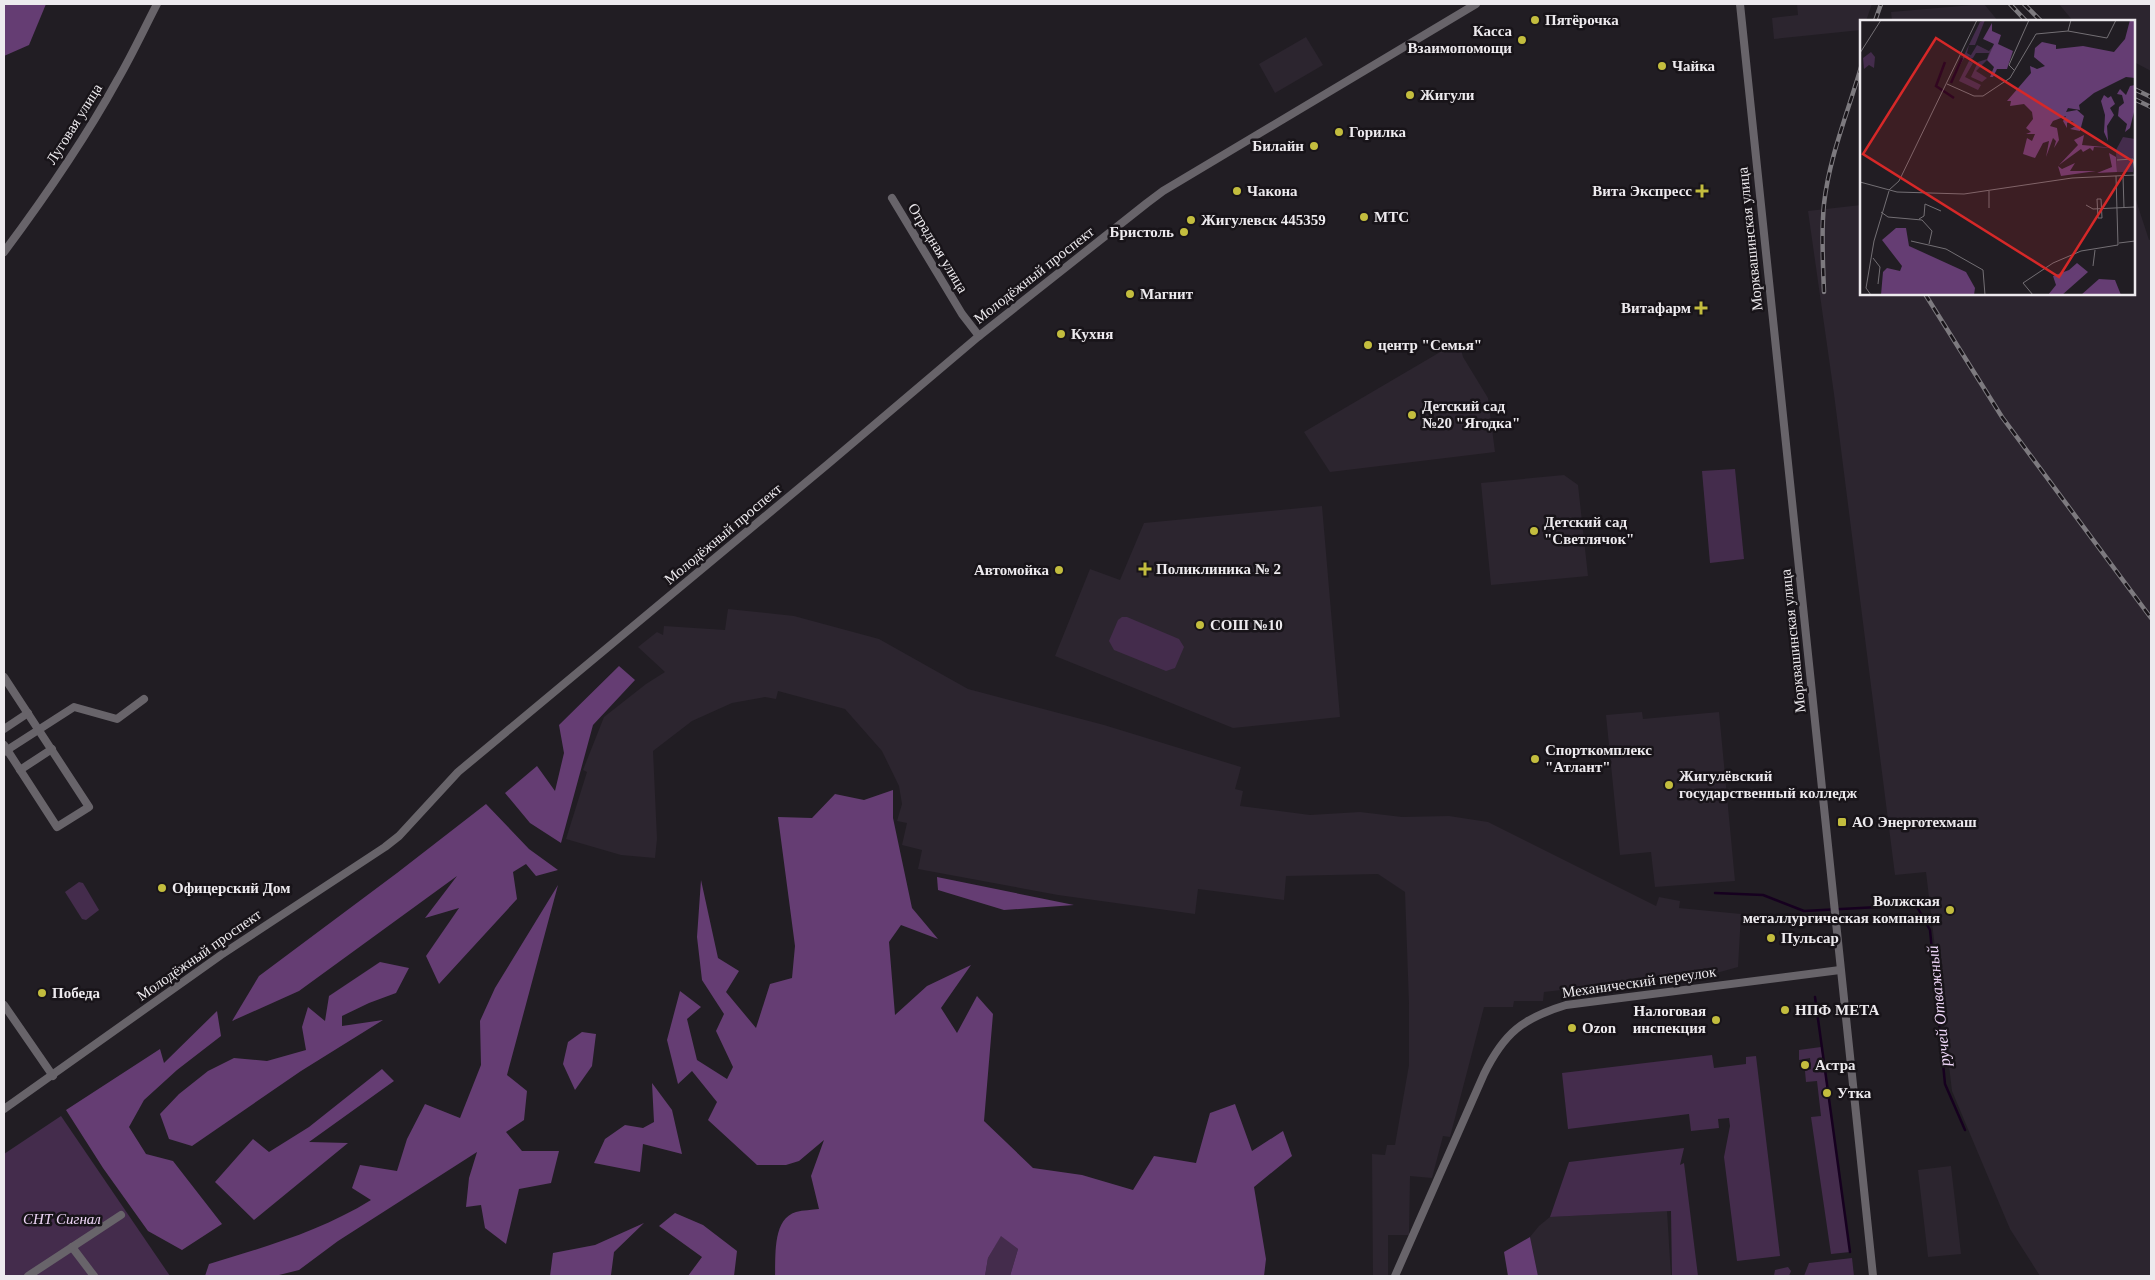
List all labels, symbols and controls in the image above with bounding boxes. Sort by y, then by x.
place label: Пятёрочка [1545,12,1619,28]
marker: Пятёрочка [1529,14,1541,26]
inset map [1860,20,2135,295]
place label: Касса Взаимопомощи [1408,23,1512,56]
marker: Касса Взаимопомощи [1516,34,1528,46]
place label: Чайка [1672,58,1716,74]
marker: Чайка [1656,60,1668,72]
street label: Луговая улица [43,81,105,167]
place label: Жигули [1420,87,1475,103]
marker: Жигули [1404,89,1416,101]
place label: Горилка [1349,124,1407,140]
marker: Горилка [1333,126,1345,138]
place label: Билайн [1252,138,1304,154]
marker: Билайн [1308,140,1320,152]
street label: Морквашинская улица [1734,166,1766,312]
place label: Чакона [1247,183,1298,199]
place label: Вита Экспресс [1592,183,1692,199]
marker: Чакона [1231,185,1243,197]
marker: Вита Экспресс [1696,185,1708,197]
street label: Отрадная улица [905,200,971,296]
place label: МТС [1374,209,1409,225]
marker: МТС [1358,211,1370,223]
place label: Жигулевск 445359 [1201,212,1326,228]
marker: Жигулевск 445359 [1185,214,1197,226]
street label: Молодёжный проспект [971,223,1097,327]
place label: Бристоль [1110,224,1174,240]
marker: Бристоль [1178,226,1190,238]
place label: Магнит [1140,286,1194,302]
marker: Магнит [1124,288,1136,300]
place label: Витафарм [1621,300,1691,316]
marker: Витафарм [1695,302,1707,314]
place label: Кухня [1071,326,1113,342]
marker: Кухня [1055,328,1067,340]
place label: центр "Семья" [1378,337,1482,353]
marker: центр "Семья" [1362,339,1374,351]
place label: Детский сад №20 "Ягодка" [1422,398,1520,431]
marker: Детский сад №20 "Ягодка" [1406,409,1418,421]
street label: Молодёжный проспект [661,480,785,588]
place label: Детский сад "Светлячок" [1544,514,1634,547]
marker: Детский сад "Светлячок" [1528,525,1540,537]
place label: Поликлиника № 2 [1156,561,1281,577]
place label: Автомойка [974,562,1049,578]
marker: Поликлиника № 2 [1138,562,1152,576]
marker: Автомойка [1053,564,1065,576]
street label: Морквашинская улица [1777,568,1809,714]
place label: СОШ №10 [1210,617,1283,633]
marker: СОШ №10 [1194,619,1206,631]
place label: Спорткомплекс "Атлант" [1545,742,1652,775]
marker: Спорткомплекс "Атлант" [1529,753,1541,765]
place label: Жигулёвский государственный колледж [1679,768,1857,801]
marker: Жигулёвский государственный колледж [1663,779,1675,791]
place label: АО Энерготехмаш [1852,814,1977,830]
marker: АО Энерготехмаш [1836,816,1848,828]
place label: Офицерский Дом [172,880,290,896]
marker: Офицерский Дом [156,882,168,894]
place label: Волжская металлургическая компания [1743,893,1940,926]
marker: Волжская металлургическая компания [1944,904,1956,916]
street label: Молодёжный проспект [134,906,264,1004]
place label: Пульсар [1781,930,1839,946]
marker: Пульсар [1765,932,1777,944]
water label: ручей Отважный [1924,945,1954,1068]
street label: Механический переулок [1561,963,1718,1001]
place label: Победа [52,985,101,1001]
marker: Победа [36,987,48,999]
place label: НПФ МЕТА [1795,1002,1879,1018]
place label: Налоговая инспекция [1633,1003,1706,1036]
marker: НПФ МЕТА [1779,1004,1791,1016]
marker: Налоговая инспекция [1710,1014,1722,1026]
place label: Ozon [1582,1020,1617,1036]
marker: Ozon [1566,1022,1578,1034]
place label: Астра [1815,1057,1856,1073]
marker: Астра [1799,1059,1811,1071]
place label: Утка [1837,1085,1872,1101]
marker: Утка [1821,1087,1833,1099]
park label: СНТ Сигнал [23,1211,101,1227]

